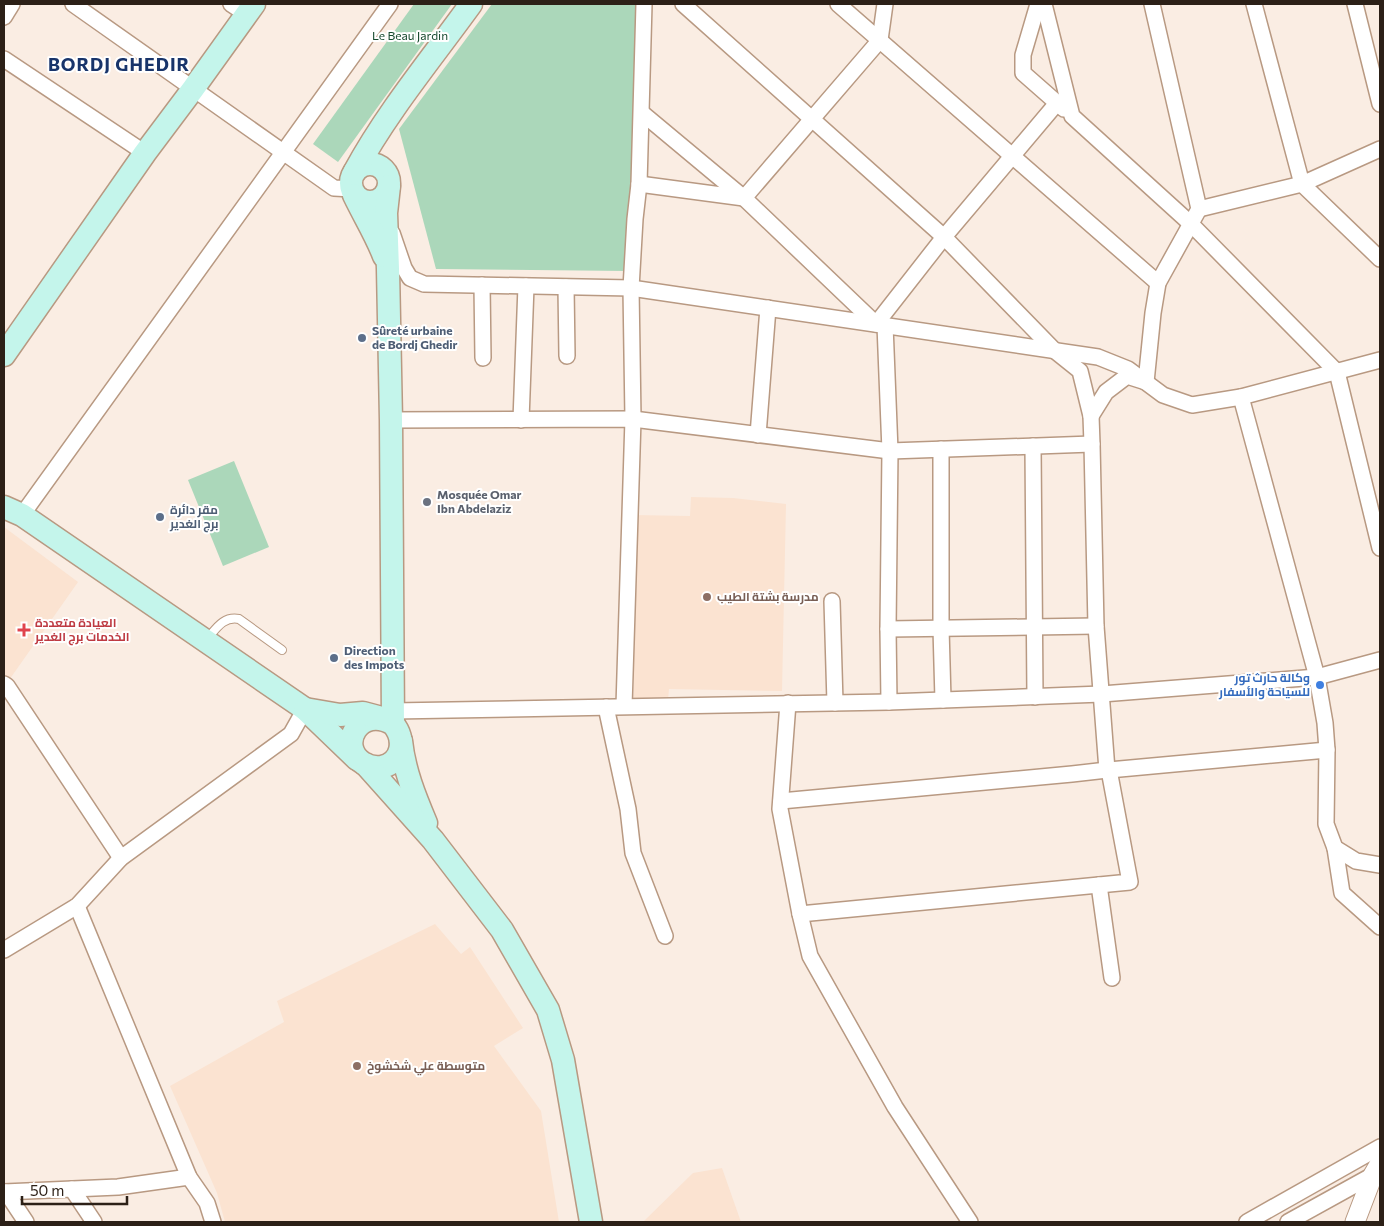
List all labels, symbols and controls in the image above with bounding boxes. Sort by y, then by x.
park label: Le Beau Jardin [372,28,448,43]
district label: BORDJ GHEDIR [48,53,190,75]
place label: Sûreté urbaine de Bordj Ghedir [372,323,458,351]
marker: Sûreté urbaine de Bordj Ghedir [356,332,368,344]
place label: Mosquée Omar Ibn Abdelaziz [437,487,522,515]
marker: Mosquée Omar Ibn Abdelaziz [421,496,433,508]
place label: مقر دائرة برج الغدير [169,502,219,533]
marker: مقر دائرة برج الغدير [154,511,166,523]
place label: مدرسة بشتة الطيب [717,589,819,605]
marker: مدرسة بشتة الطيب [701,591,713,603]
place label: العيادة متعددة الخدمات برج الغدير [34,615,130,646]
marker: العيادة متعددة الخدمات برج الغدير [17,623,31,637]
place label: Direction des Impots [344,643,405,671]
marker: Direction des Impots [328,652,340,664]
place label: وكالة حارث تور للسياحة والأسفار [1218,670,1310,700]
marker: وكالة حارث تور للسياحة والأسفار [1314,679,1326,691]
place label: متوسطة علي شخشوخ [367,1058,485,1076]
marker: متوسطة علي شخشوخ [351,1060,363,1072]
scale bar [22,1174,128,1206]
text: 50 m [30,1181,64,1199]

